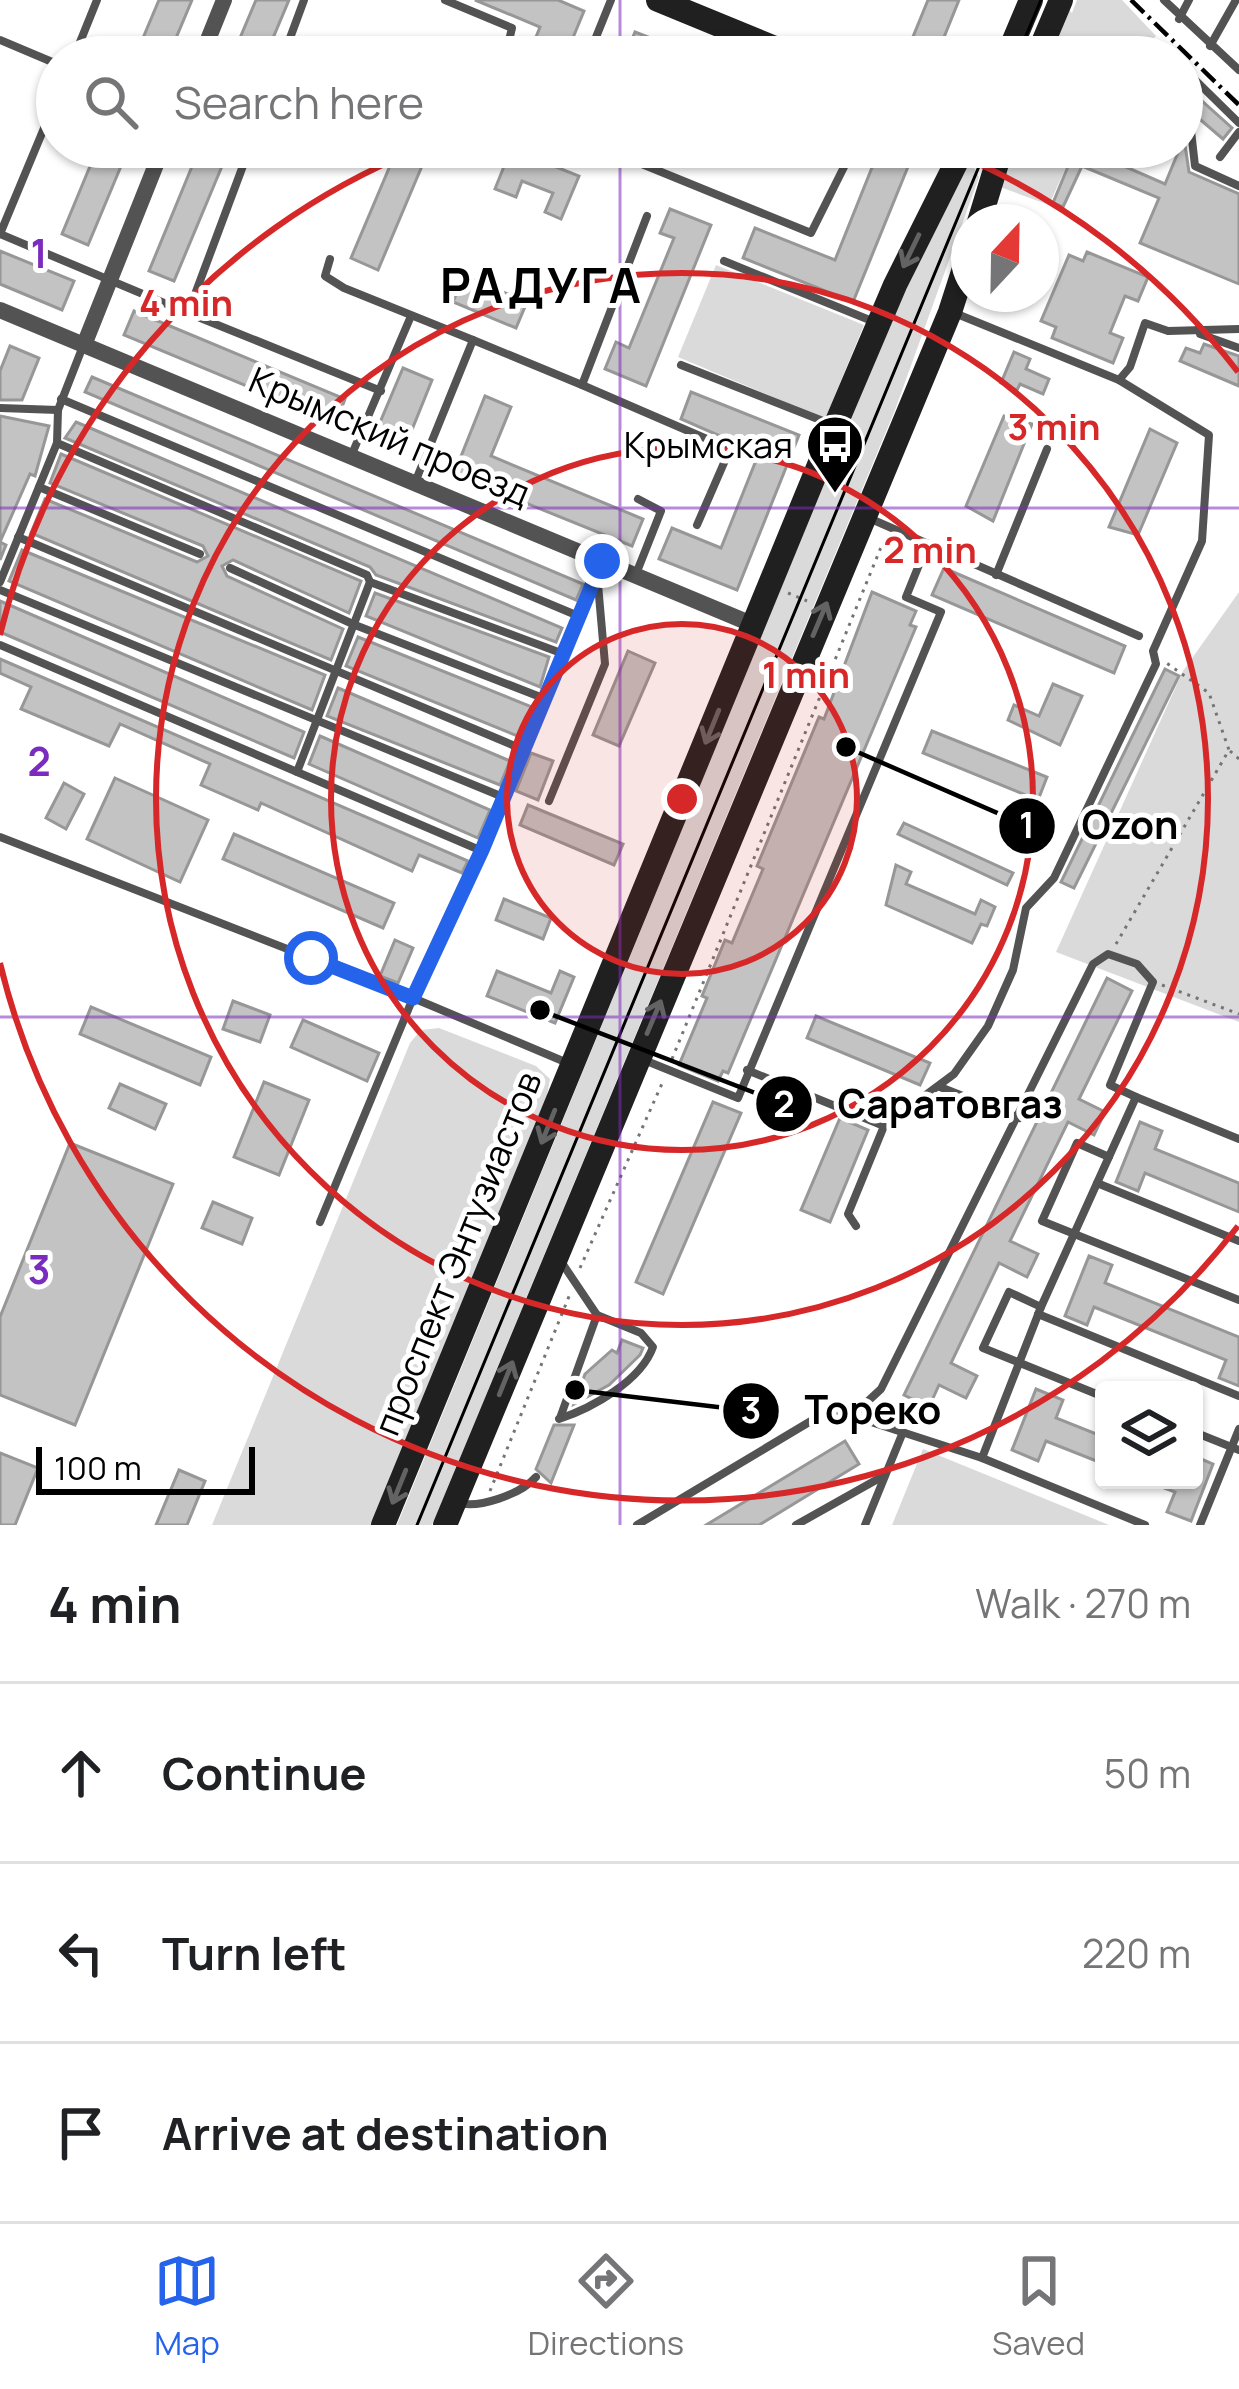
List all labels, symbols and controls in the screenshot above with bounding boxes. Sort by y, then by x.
search box [36,36,1203,168]
icon: search [78,69,144,135]
text: Search here [174,71,424,133]
north arrow [951,204,1059,312]
text: 1 [30,226,48,280]
one-way arrow [899,232,921,268]
district label: РАДУГА [440,252,644,317]
text: 4 min [139,278,233,327]
street label: Крымский проезд [242,355,538,517]
text: 3 min [1007,402,1101,451]
bus stop icon: Крымская [804,413,866,495]
place label: Крымская [624,420,793,469]
text: 2 min [883,525,977,574]
route end [575,534,629,588]
one-way arrow [811,601,832,638]
text: 1 min [762,650,850,699]
one-way arrow [700,708,721,745]
text: 2 [27,734,51,788]
centre of rings [661,778,703,820]
callout: Ozon [997,788,1202,863]
text: Ozon [1082,797,1178,851]
text: 1 [1019,800,1035,849]
route start [284,931,338,985]
one-way arrow [645,999,666,1036]
street label: проспект Энтузиастов [362,1064,552,1442]
callout: Саратовгаз [754,1067,1087,1142]
text: Саратовгаз [838,1076,1063,1130]
text: 2 [773,1079,795,1128]
one-way arrow [536,1107,557,1144]
text: 3 [28,1242,50,1296]
one-way arrow [497,1360,518,1397]
callout: Тореко [721,1373,965,1448]
map controls [1095,1381,1203,1489]
button: layers [1095,1381,1203,1489]
text: Тореко [805,1382,941,1436]
text: 3 [741,1385,761,1434]
scale bar [36,1441,255,1494]
text: 100 m [54,1445,142,1490]
one-way arrow [387,1468,408,1505]
text: 4 min [48,1569,181,1638]
text: Walk · 270 m [975,1576,1191,1630]
icon: ahead [48,1740,114,1806]
text: Continue [162,1742,367,1804]
text: 50 m [1104,1746,1191,1800]
icon: left [48,1920,114,1986]
text: Turn left [162,1922,347,1984]
text: 220 m [1082,1926,1191,1980]
icon: arrive [48,2100,114,2166]
text: Arrive at destination [162,2102,609,2164]
tab: Map [154,2248,220,2365]
tab: Directions [528,2248,684,2365]
tab: Saved [992,2248,1085,2365]

